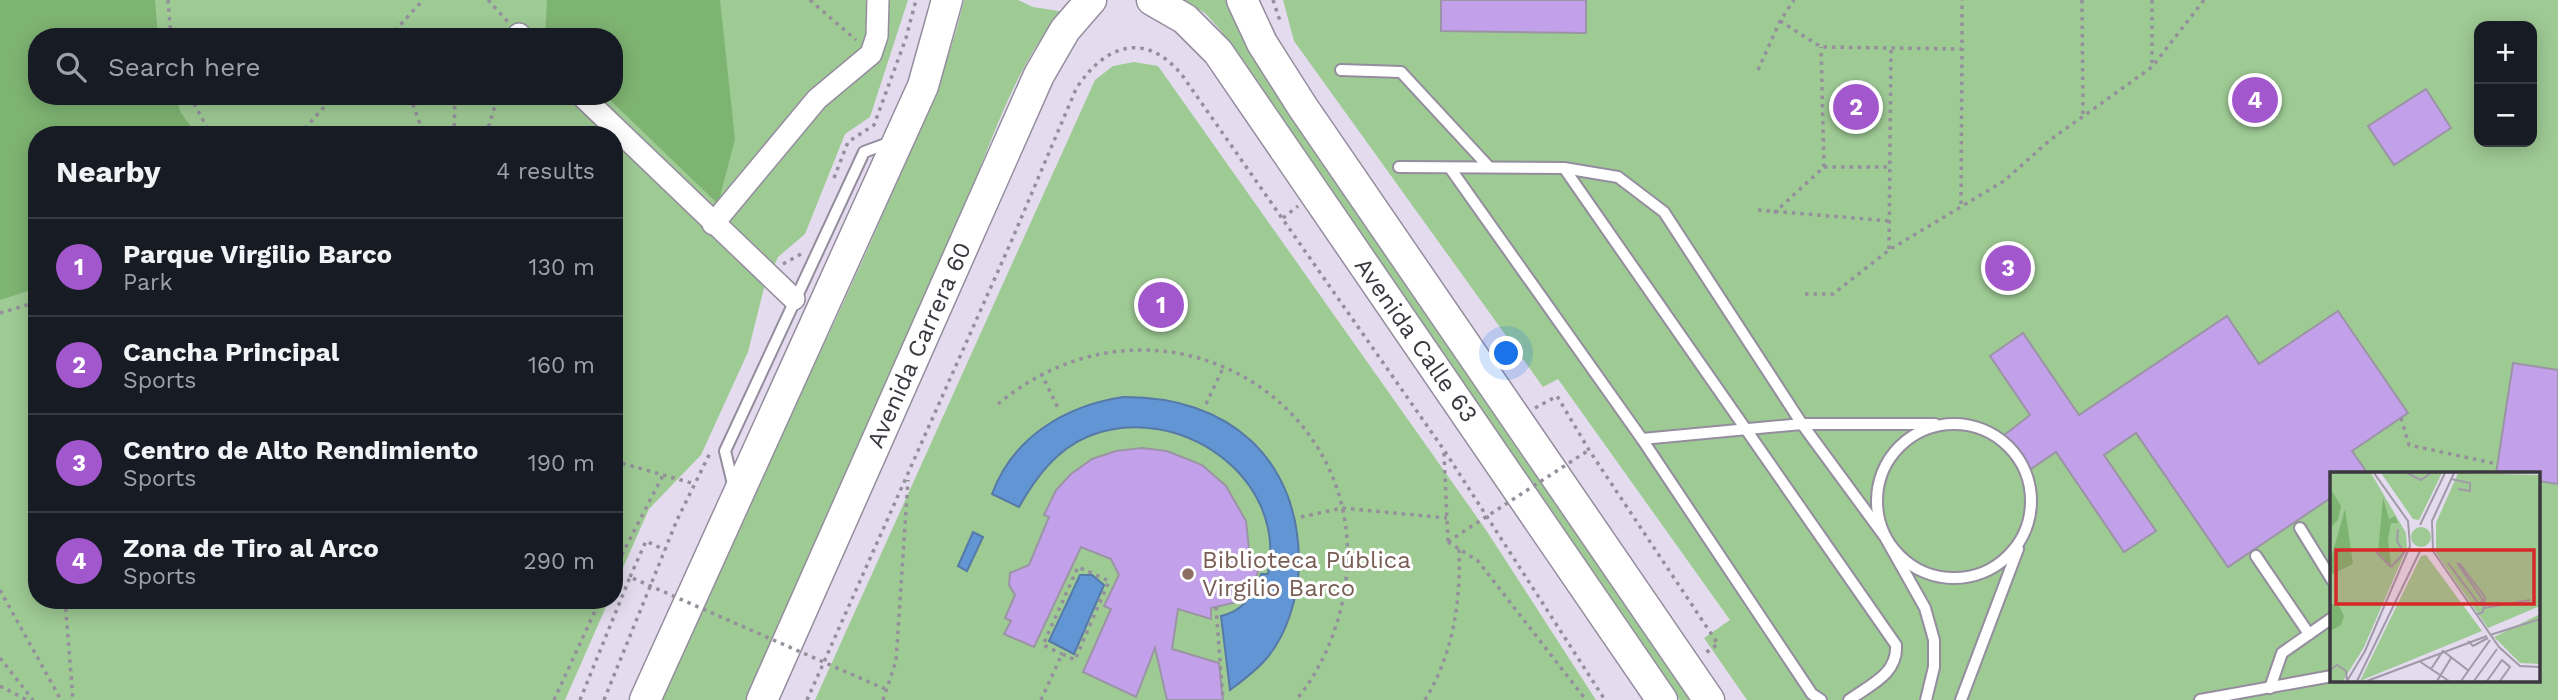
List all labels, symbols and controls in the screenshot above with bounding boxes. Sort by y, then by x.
map controls [2474,21,2537,147]
button: + [2474,21,2537,84]
search box [28,28,623,105]
icon: search [52,48,90,86]
text: Search here [108,52,260,82]
pin: 4 [2232,74,2278,126]
pin: 2 [1833,81,1879,133]
button: − [2474,84,2537,147]
text: Nearby [56,154,161,189]
text: 4 results [496,158,595,185]
street label: Avenida Carrera 60 [861,238,977,452]
text: Parque Virgilio Barco [123,239,392,269]
pin: 3 [1985,242,2031,294]
street label: Avenida Calle 63 [1349,252,1483,428]
text: 1 [74,254,84,281]
text: 130 m [529,254,595,281]
text: Park [123,269,172,296]
pin: 1 [1138,279,1184,331]
your location [1489,336,1523,370]
text: Cancha Principal [123,337,339,367]
text: 2 [72,352,86,379]
text: 160 m [528,352,595,379]
text: Sports [123,367,196,394]
text: Centro de Alto Rendimiento [123,435,478,465]
text: 3 [72,450,86,477]
text: 190 m [528,450,595,477]
text: Sports [123,465,196,492]
inset map [2330,472,2540,682]
text: Zona de Tiro al Arco [123,533,379,563]
place label: Biblioteca Pública Virgilio Barco [1202,546,1411,602]
text: 4 [72,548,86,575]
text: 290 m [523,548,595,575]
text: Sports [123,563,196,590]
marker: Biblioteca Pública Virgilio Barco [1180,566,1196,582]

